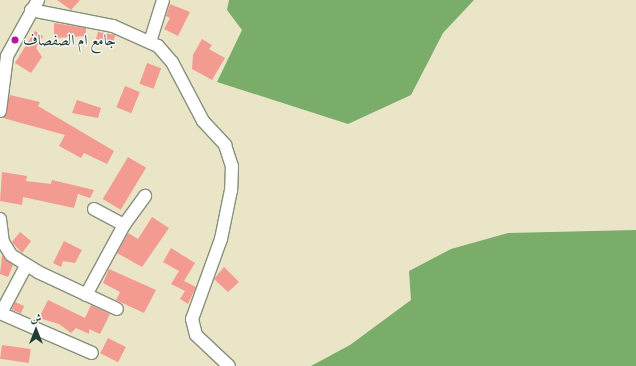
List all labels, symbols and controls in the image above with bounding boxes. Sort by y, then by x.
place label: جامع ام الصفصاف [23,31,116,49]
marker: جامع ام الصفصاف [10,35,20,45]
north arrow [16,310,56,350]
text: ش [31,311,41,325]

